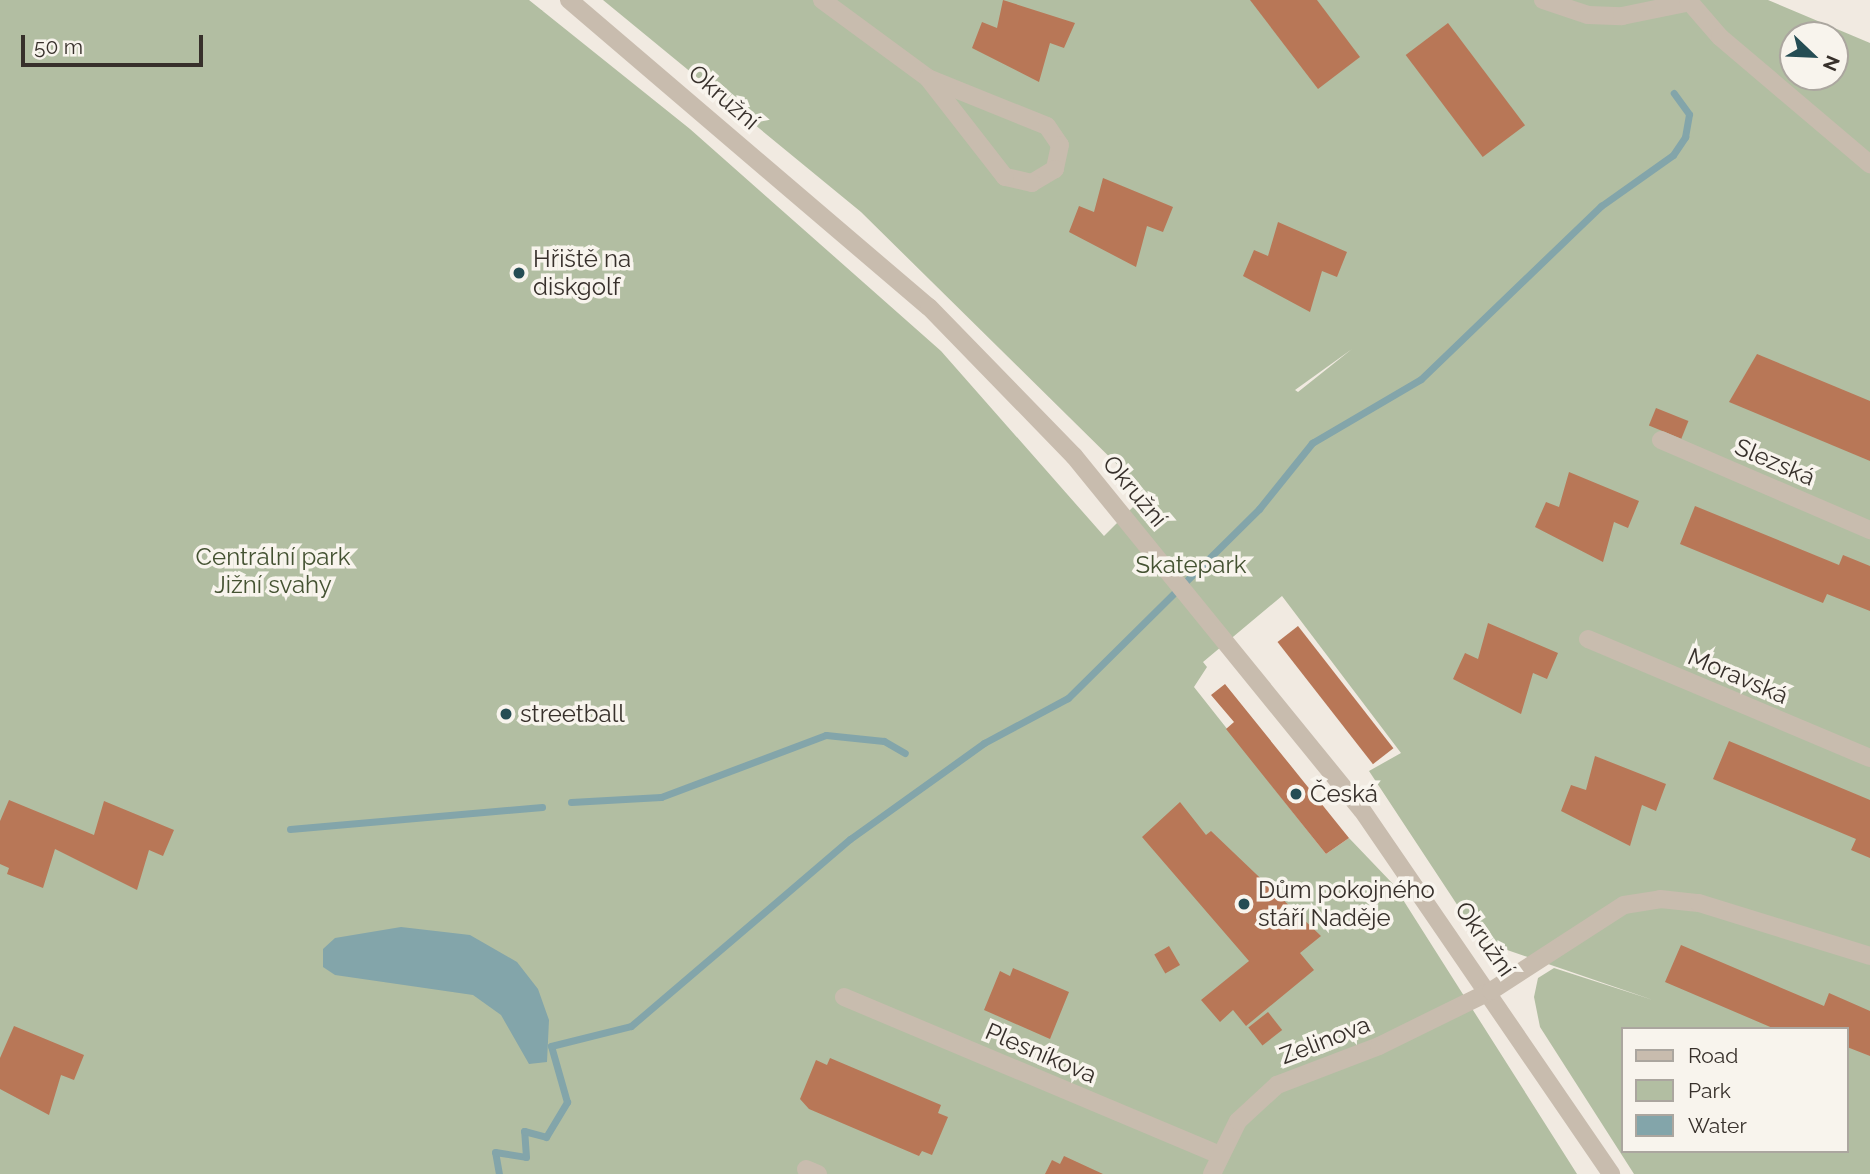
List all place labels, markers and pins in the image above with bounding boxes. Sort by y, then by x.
place label: Hřiště na diskgolf [533,245,631,301]
marker: Hřiště na diskgolf [511,265,527,281]
place label: streetball [520,700,625,728]
marker: streetball [498,706,514,722]
place label: Česká [1310,780,1378,808]
marker: Česká [1288,786,1304,802]
place label: Dům pokojného stáří Naděje [1258,876,1435,932]
marker: Dům pokojného stáří Naděje [1236,896,1252,912]

